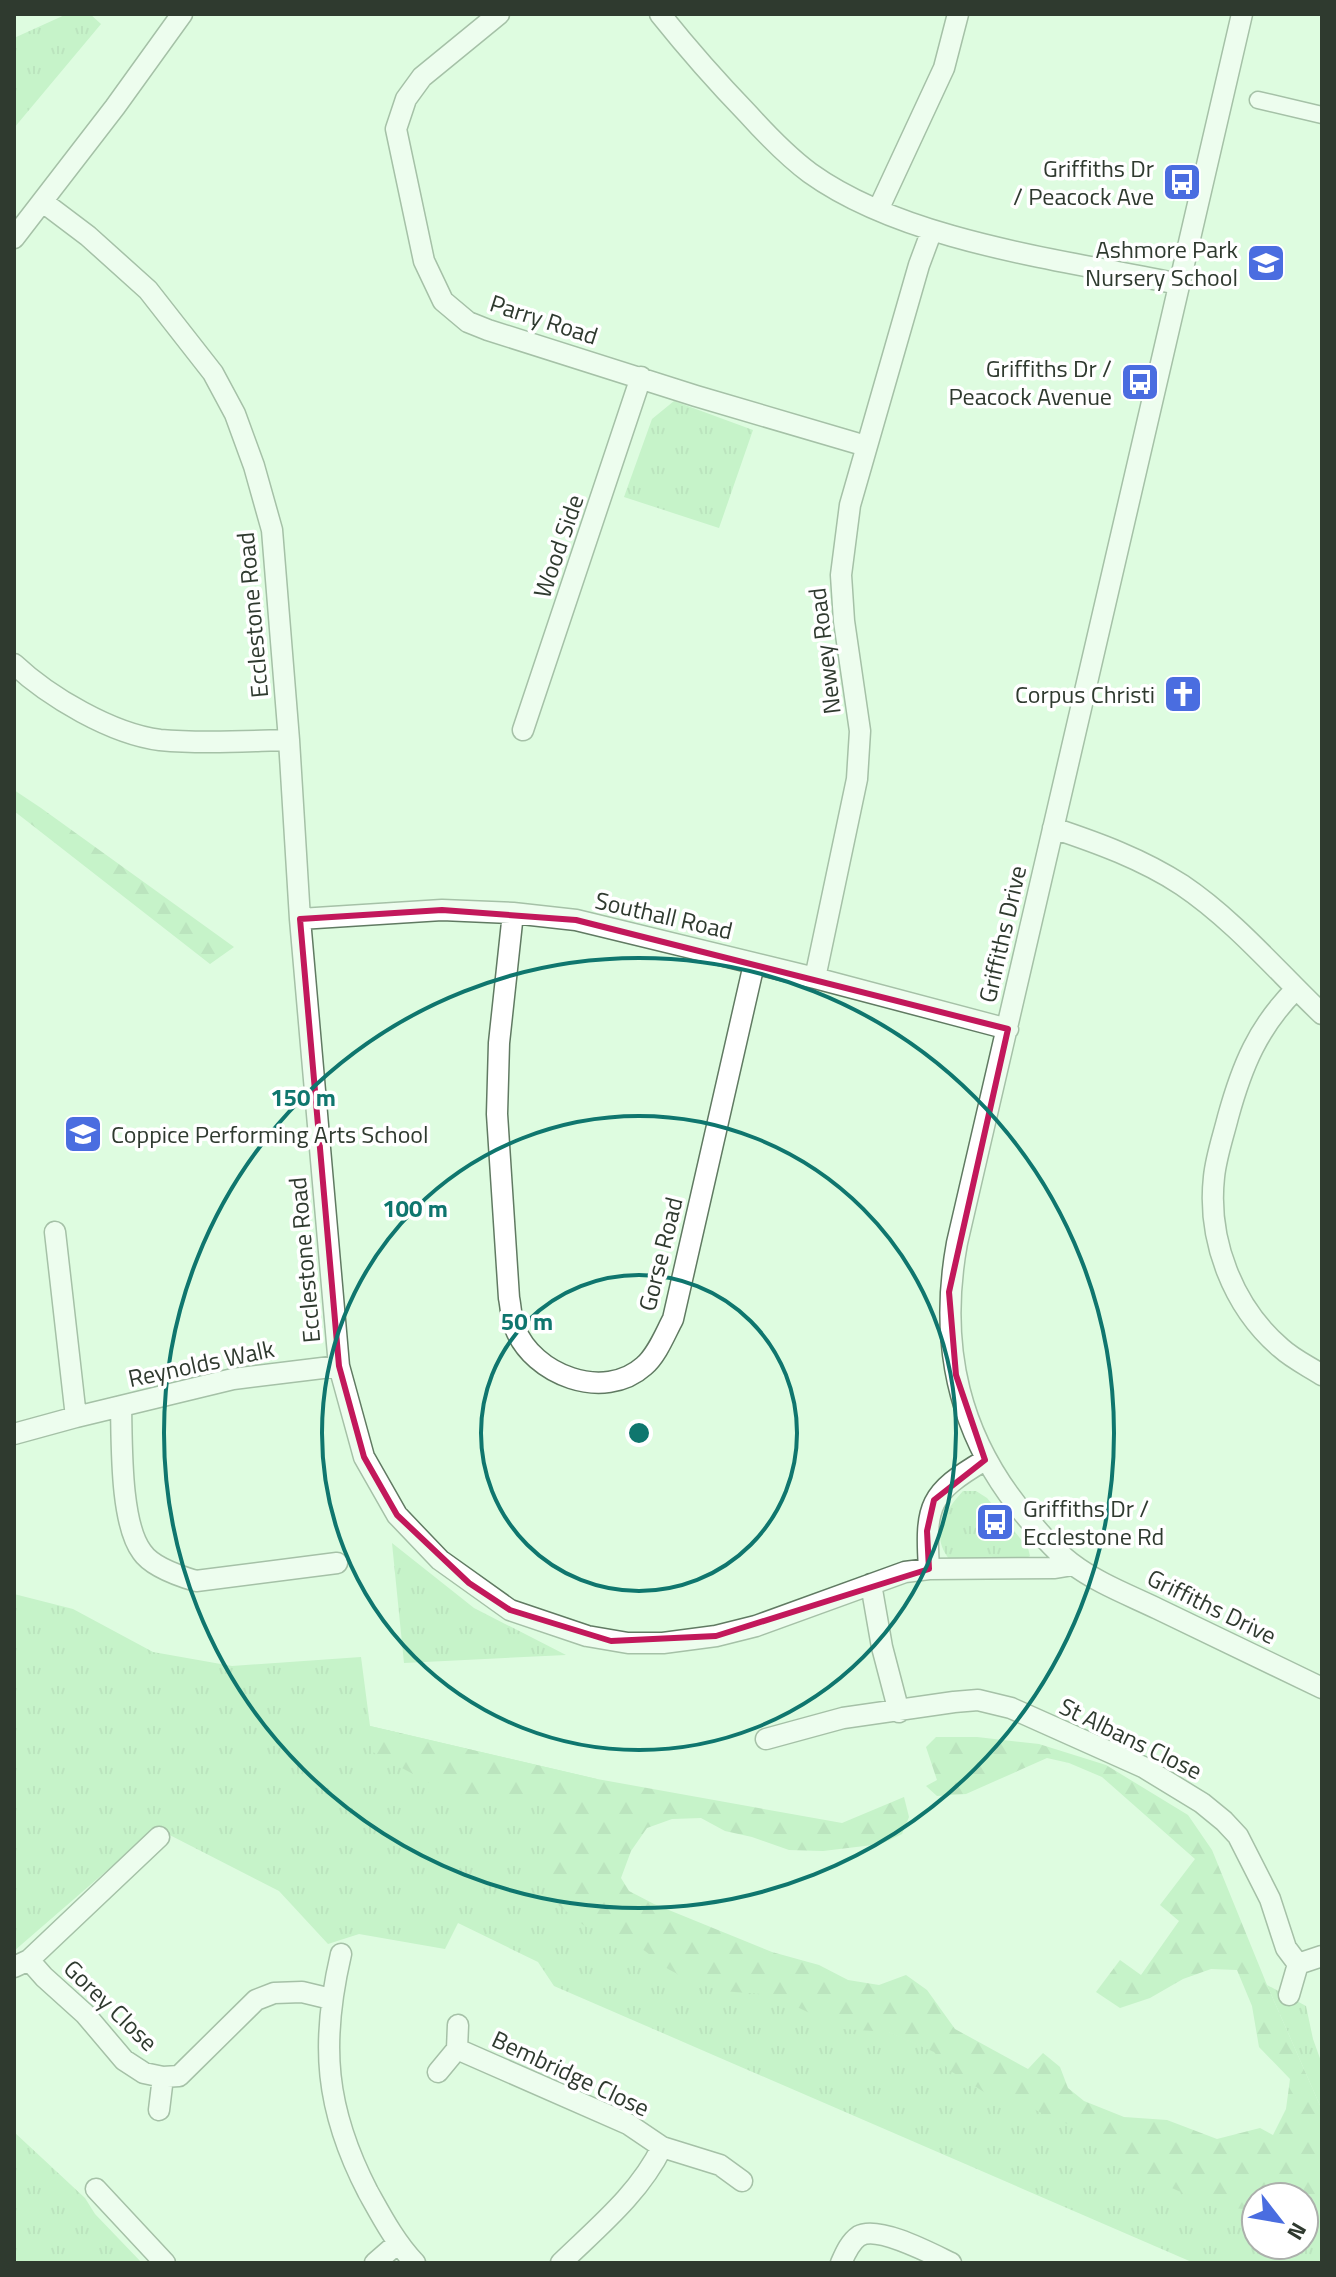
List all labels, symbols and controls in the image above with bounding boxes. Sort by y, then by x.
place label: Griffiths Dr / Peacock Ave [1013,150,1154,214]
bus stop icon: Griffiths Dr / Peacock Ave [1161,161,1203,203]
place label: Ashmore Park Nursery School [1085,231,1238,295]
school or university icon: Ashmore Park Nursery School [1245,242,1287,284]
street label: Parry Road [485,285,603,353]
place label: Griffiths Dr / Peacock Avenue [948,350,1112,414]
bus stop icon: Griffiths Dr / Peacock Avenue [1119,361,1161,403]
street label: Wood Side [524,489,592,603]
street label: Ecclestone Road [227,531,277,699]
street label: Newey Road [798,586,850,716]
church icon: Corpus Christi [1162,673,1204,715]
place label: Corpus Christi [1015,676,1155,712]
street label: Griffiths Drive [969,862,1035,1006]
street label: Southall Road [592,882,736,948]
text: 150 m [270,1079,336,1115]
school or university icon: Coppice Performing Arts School [62,1113,104,1155]
place label: Coppice Performing Arts School [111,1116,429,1152]
street label: Ecclestone Road [279,1176,329,1344]
text: 100 m [382,1190,448,1226]
street label: Gorse Road [628,1193,692,1315]
text: 50 m [501,1303,553,1339]
street label: Reynolds Walk [125,1330,278,1396]
centre of rings [625,1419,653,1447]
place label: Griffiths Dr / Ecclestone Rd [1023,1490,1164,1554]
bus stop icon: Griffiths Dr / Ecclestone Rd [974,1501,1016,1543]
street label: Griffiths Drive [1141,1559,1283,1653]
street label: St Albans Close [1054,1688,1208,1788]
street label: Gorey Close [56,1951,166,2059]
street label: Bembridge Close [486,2021,656,2125]
north arrow [1240,2181,1320,2261]
text: N [1279,2216,1316,2247]

